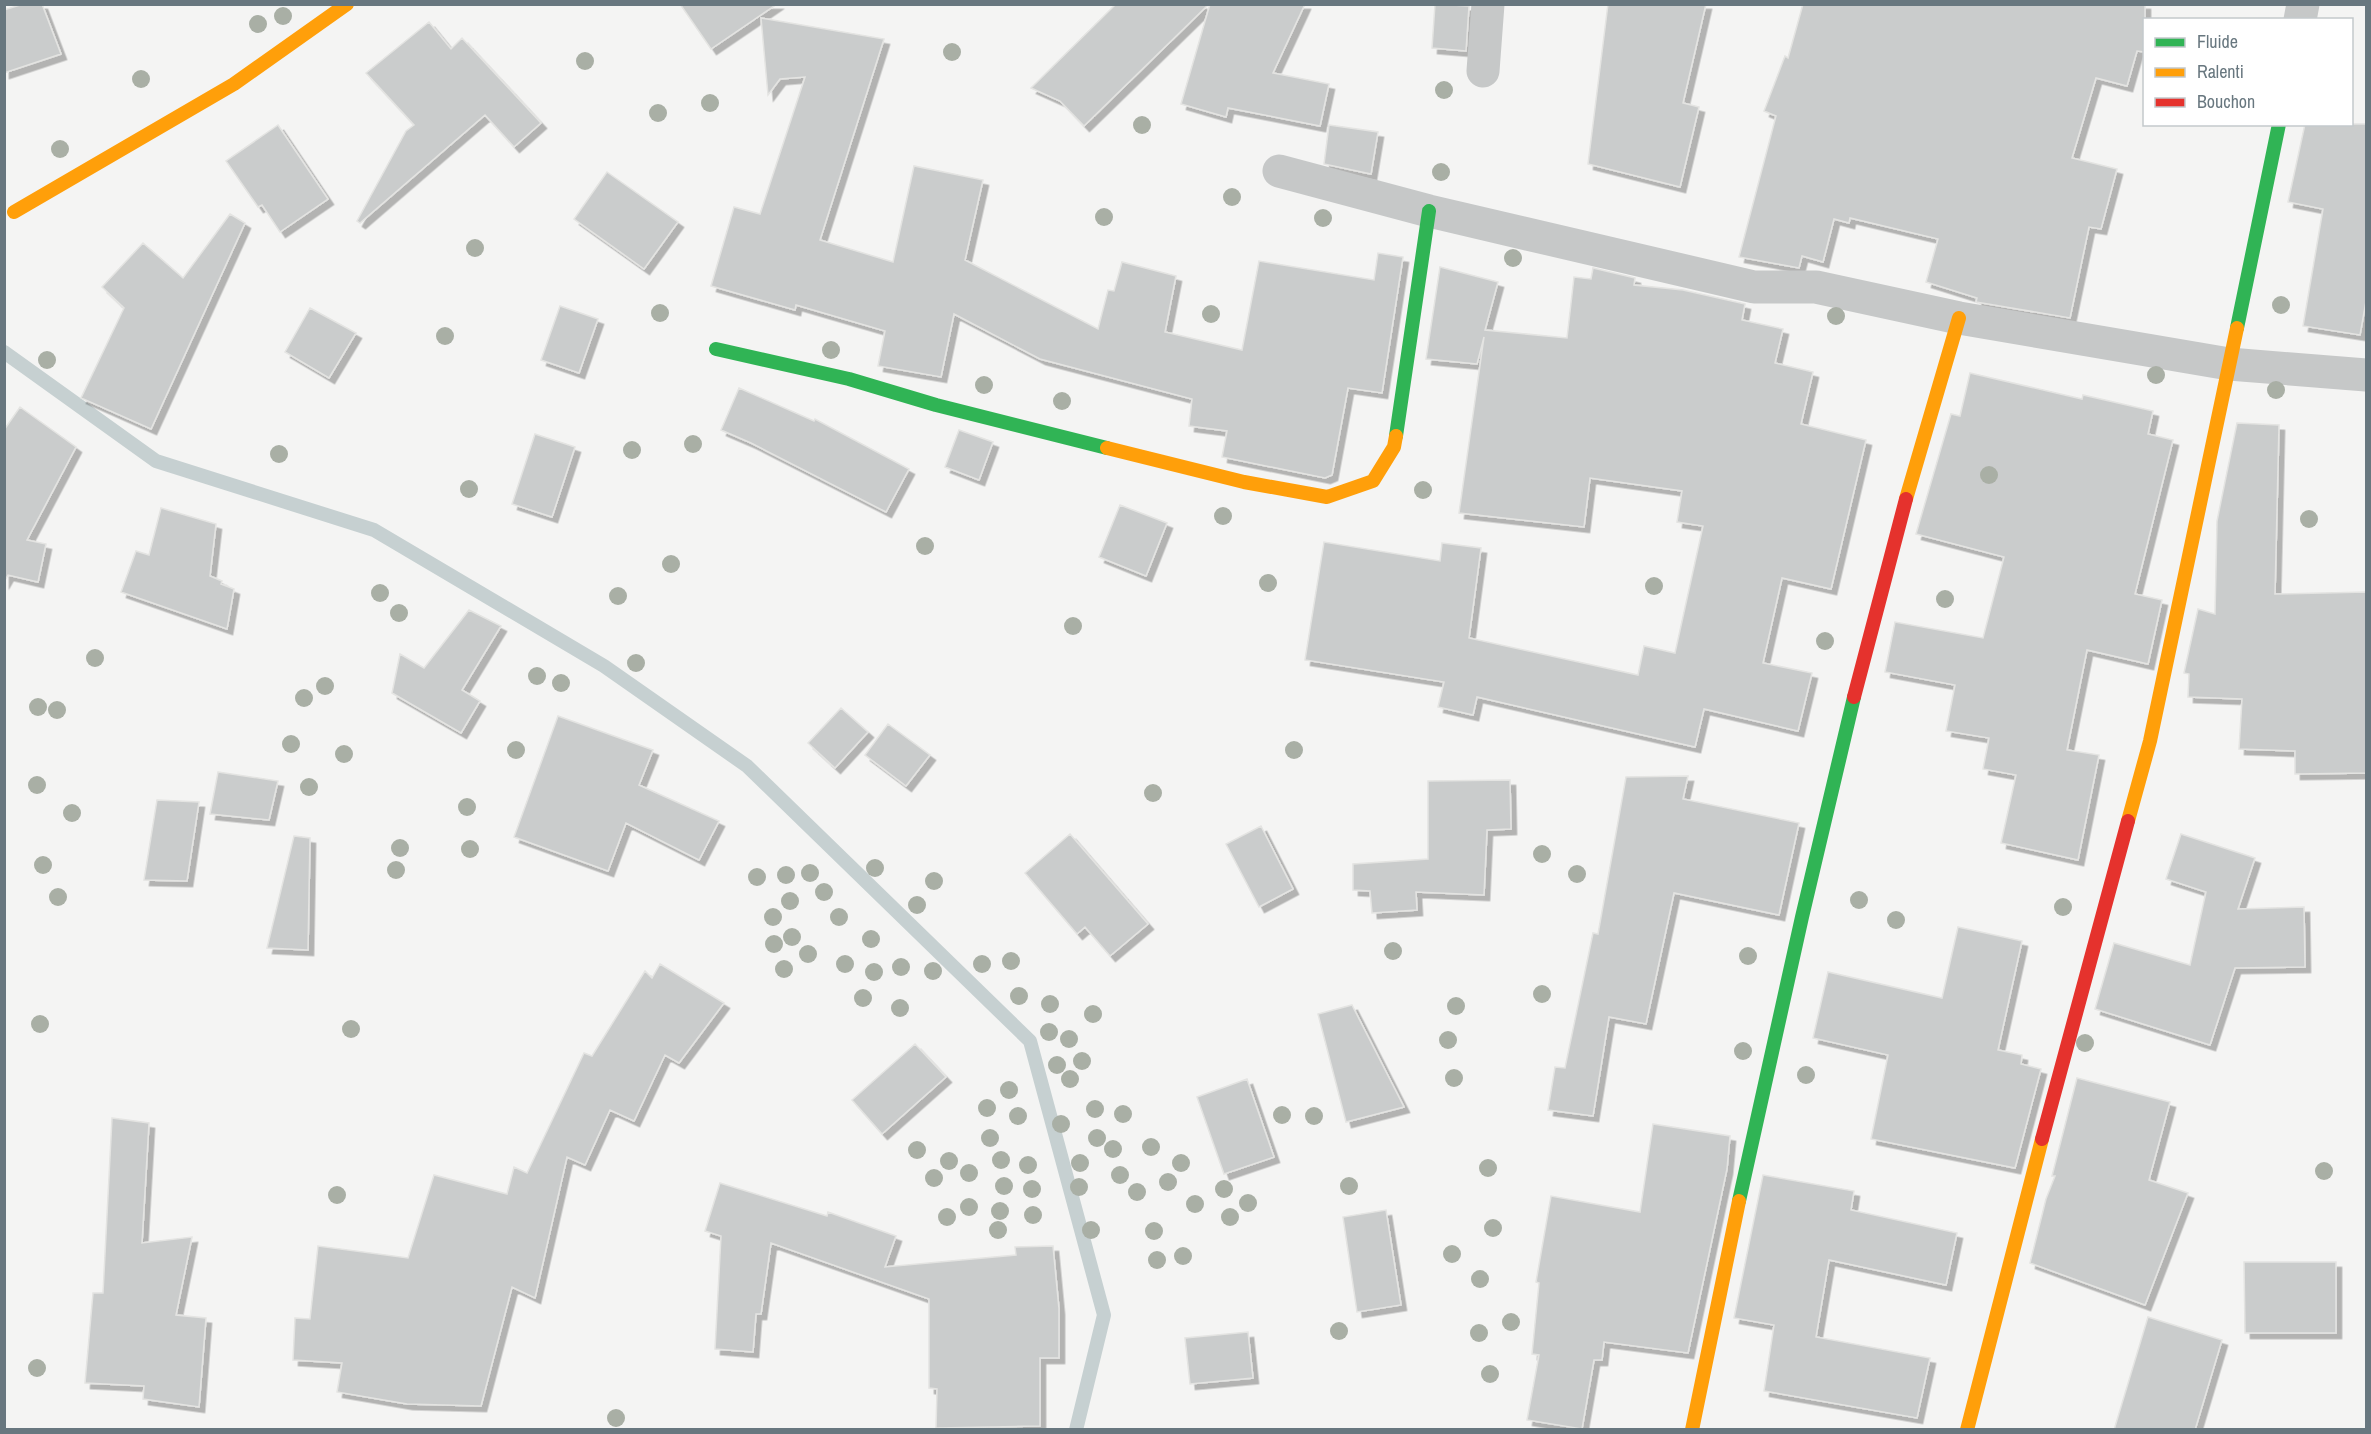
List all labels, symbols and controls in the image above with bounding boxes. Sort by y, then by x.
legend [2143,18,2353,126]
text: Fluide [2197,29,2238,54]
text: Ralenti [2197,59,2244,84]
text: Bouchon [2197,89,2255,114]

